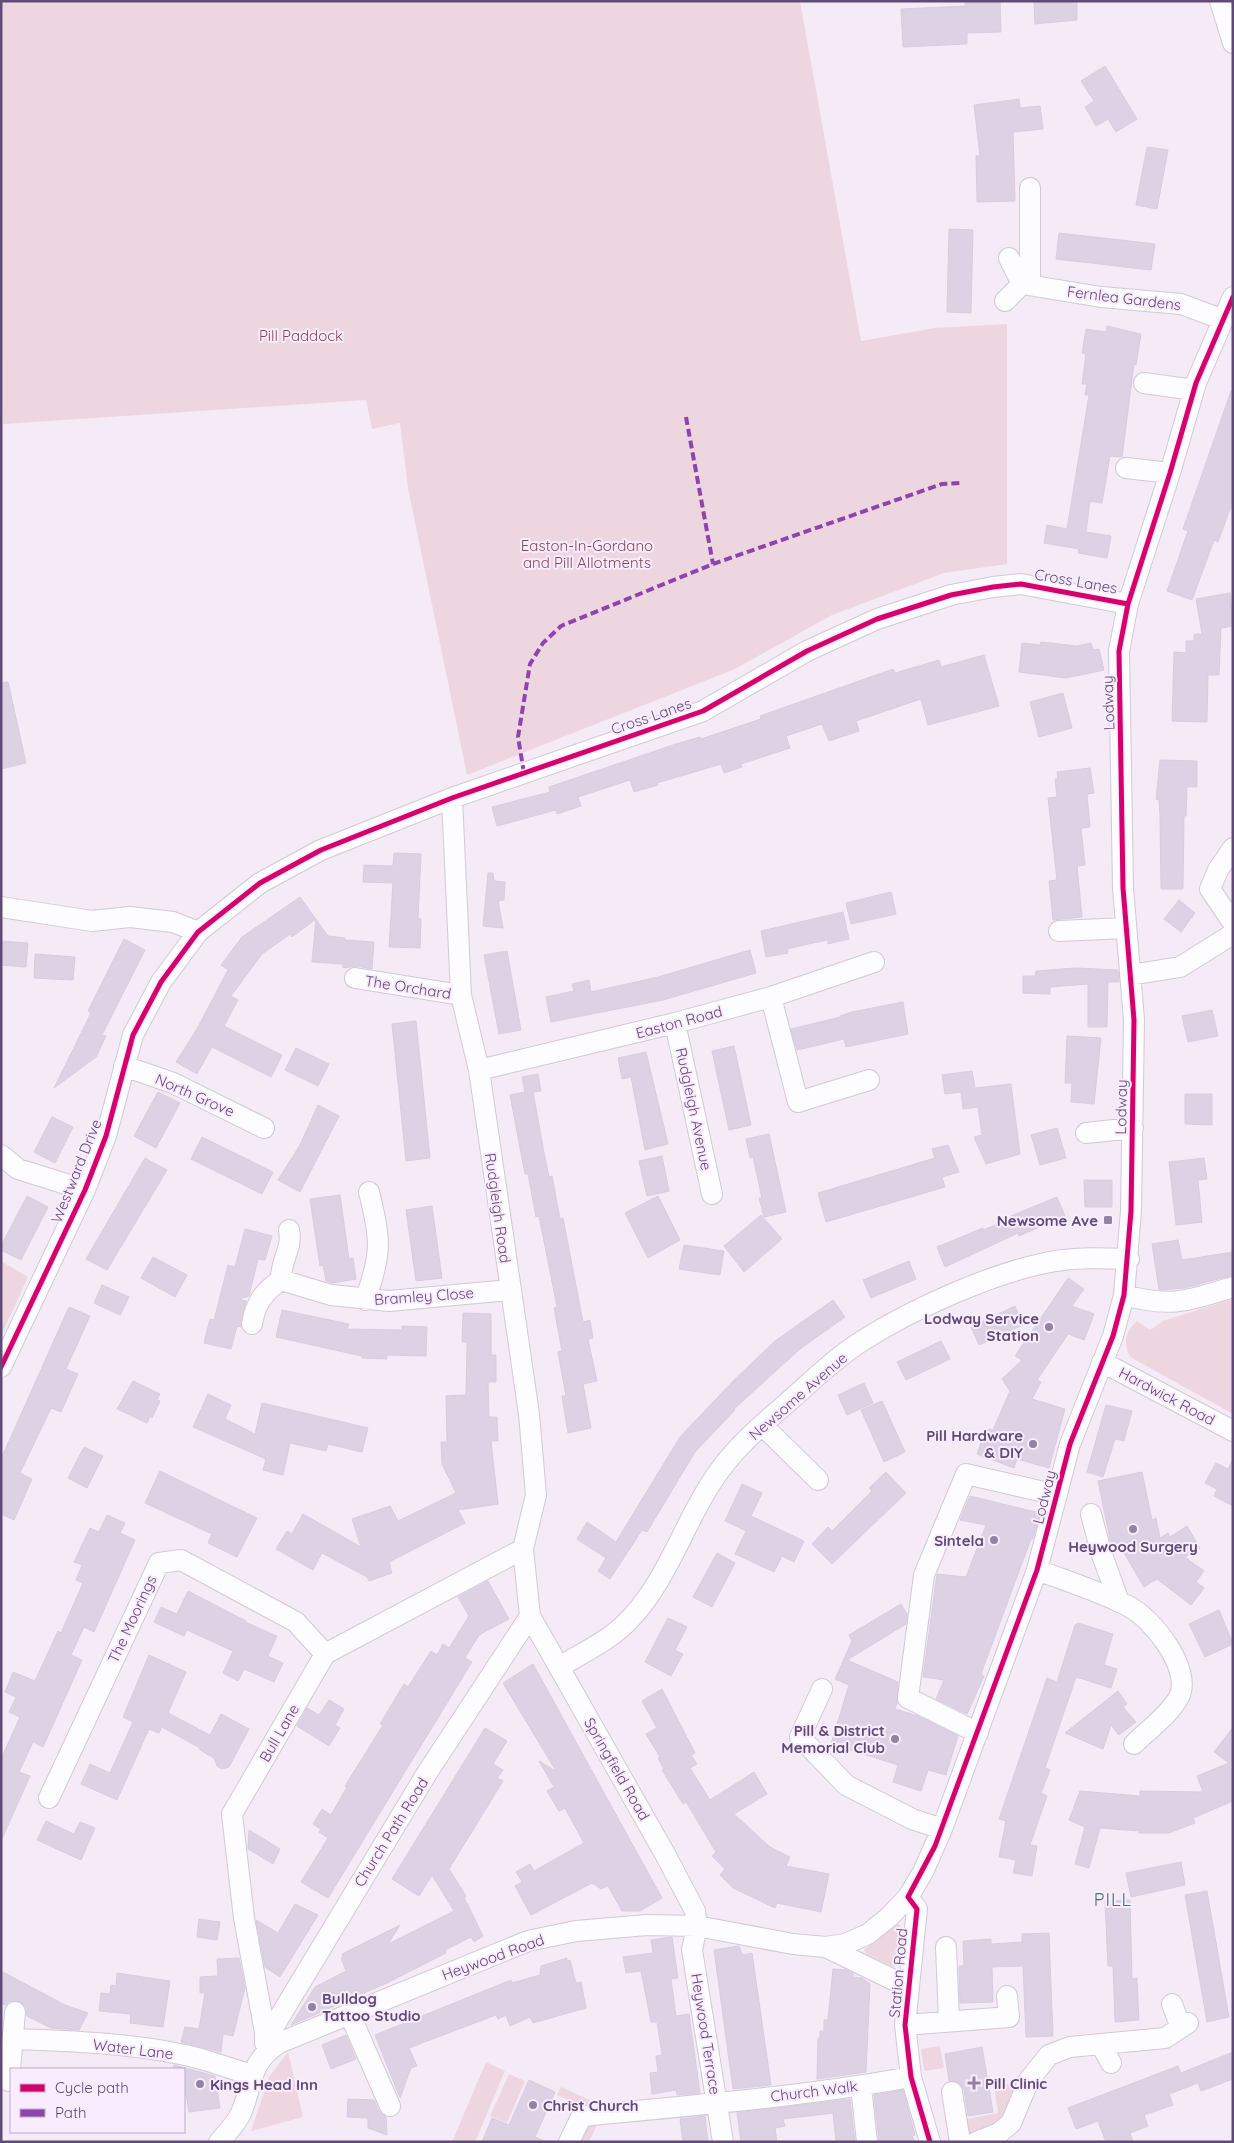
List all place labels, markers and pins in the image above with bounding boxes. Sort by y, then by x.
place label: Newsome Ave [997,1211,1098,1230]
marker: Newsome Ave [1102,1214,1114,1226]
place label: Lodway Service Station [924,1309,1039,1345]
marker: Lodway Service Station [1043,1321,1055,1333]
place label: Pill Hardware & DIY [926,1426,1023,1462]
marker: Pill Hardware & DIY [1027,1438,1039,1450]
marker: Heywood Surgery [1127,1523,1139,1535]
place label: Sintela [934,1531,984,1550]
marker: Sintela [988,1534,1000,1546]
place label: Heywood Surgery [1068,1537,1198,1556]
place label: Pill & District Memorial Club [781,1721,885,1757]
marker: Pill & District Memorial Club [889,1733,901,1745]
place label: Bulldog Tattoo Studio [322,1989,421,2025]
marker: Bulldog Tattoo Studio [306,2001,318,2013]
place label: Pill Clinic [985,2074,1047,2093]
place label: Kings Head Inn [210,2075,318,2094]
marker: Pill Clinic [967,2076,981,2090]
marker: Kings Head Inn [194,2078,206,2090]
place label: Christ Church [543,2096,639,2115]
marker: Christ Church [527,2099,539,2111]

